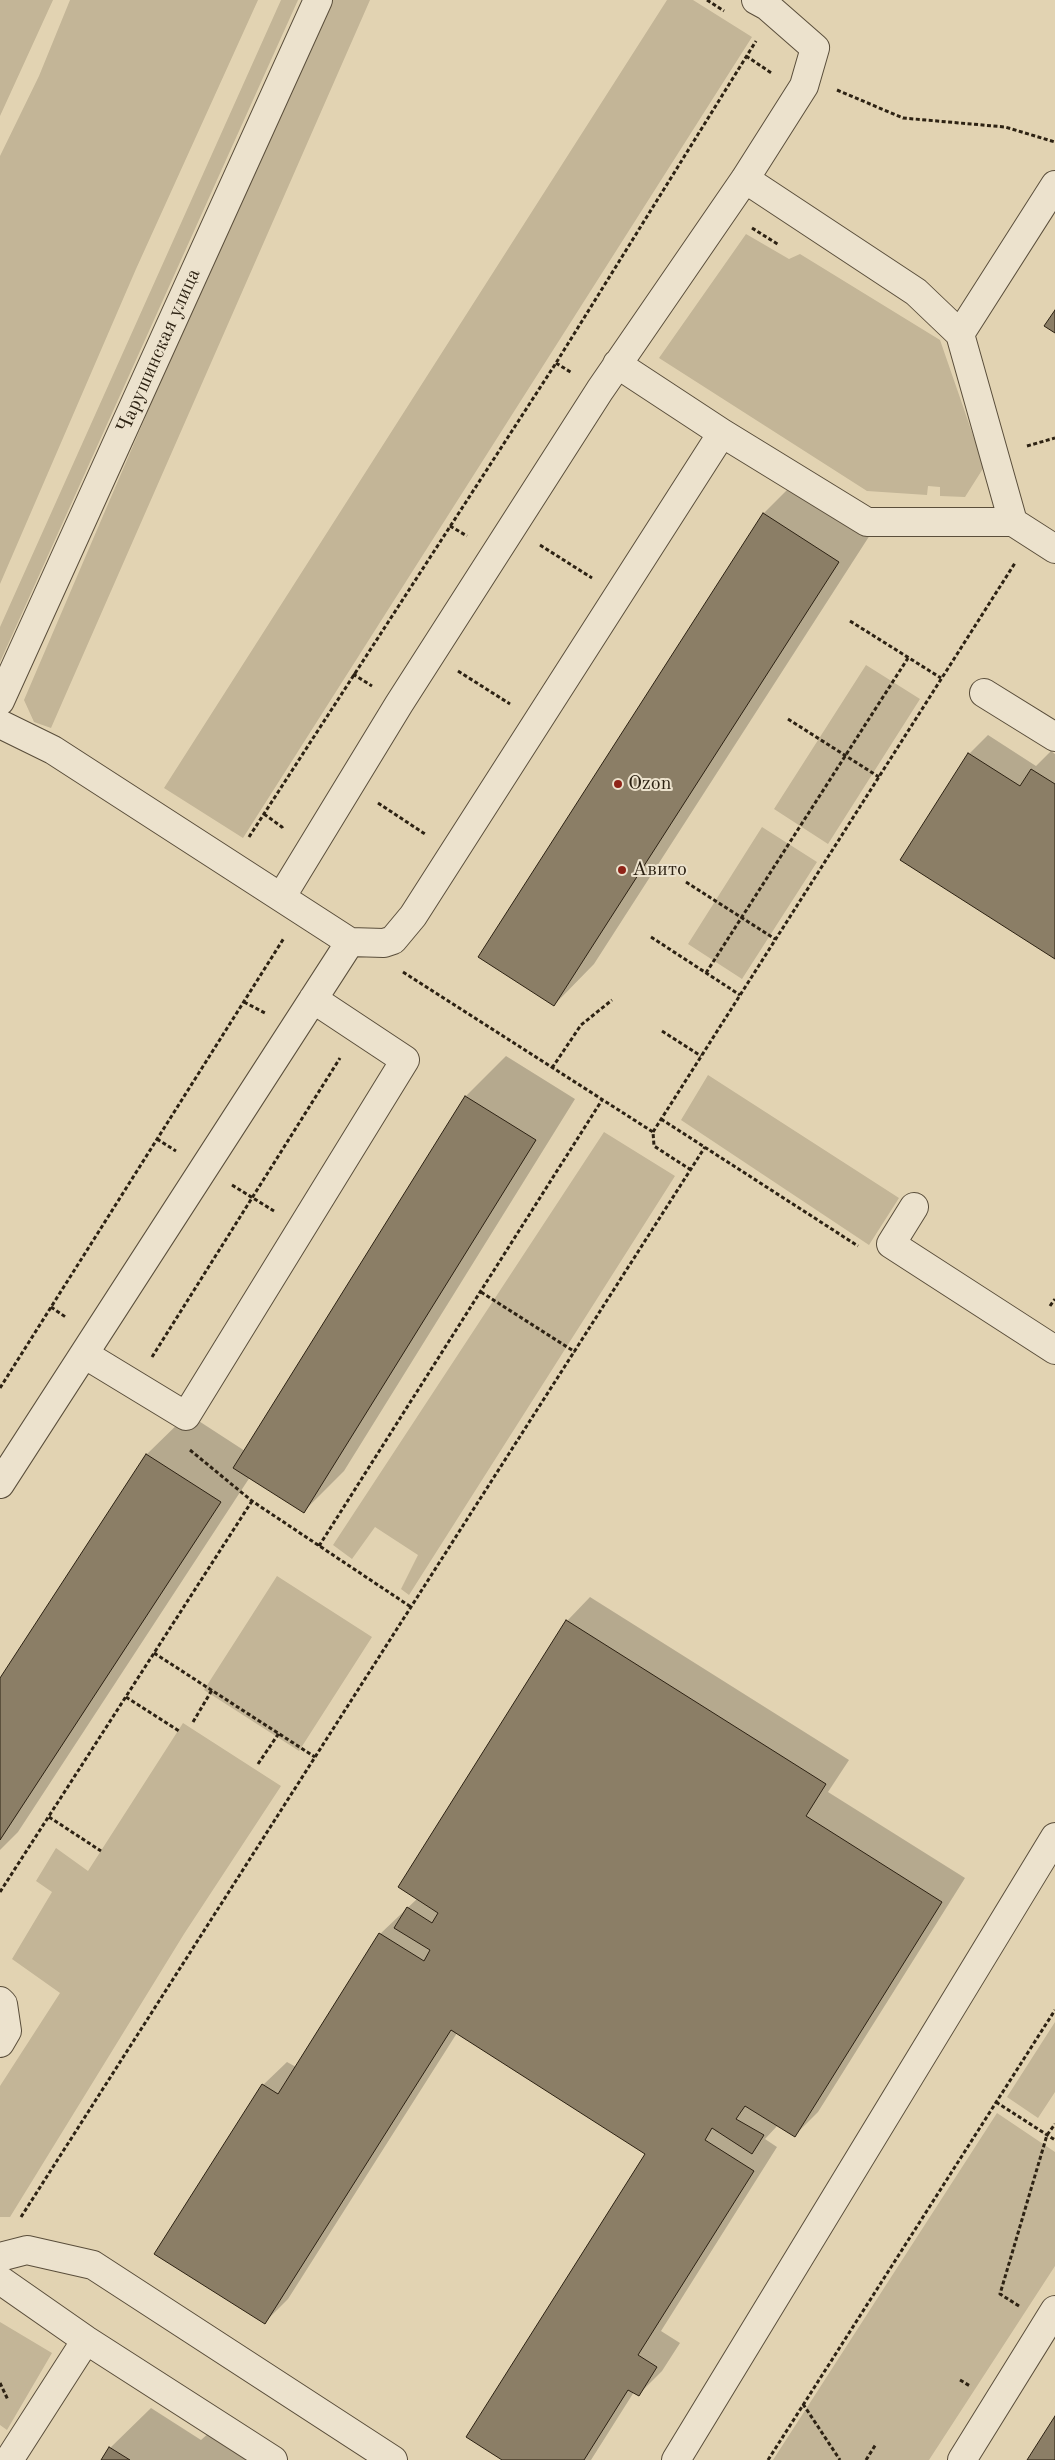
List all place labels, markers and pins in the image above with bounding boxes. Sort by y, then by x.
place label: Ozon [628,772,672,796]
marker: Ozon [612,778,624,790]
place label: Авито [632,858,687,882]
marker: Авито [616,864,628,876]

